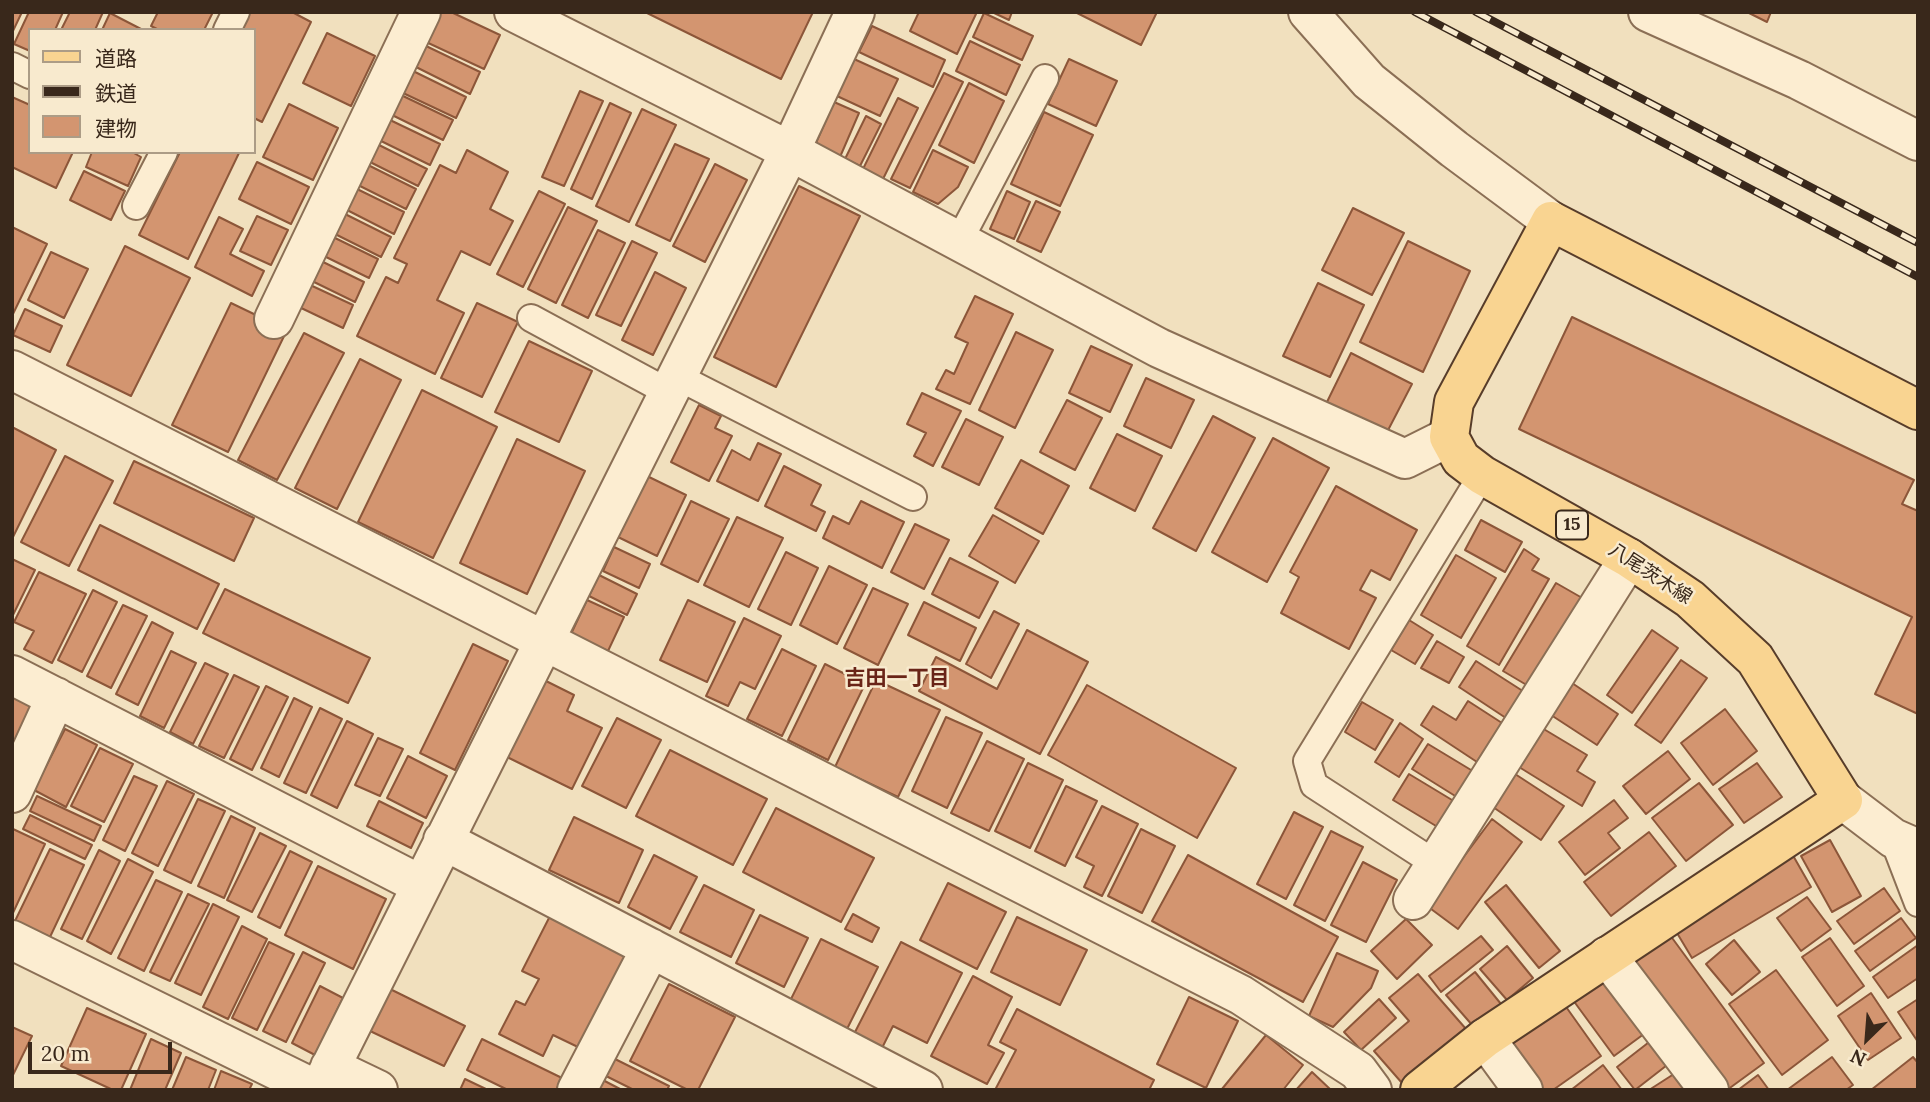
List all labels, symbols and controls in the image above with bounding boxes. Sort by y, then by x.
legend [28,28,256,154]
text: 道路 [95,45,137,72]
text: 鉄道 [95,80,137,107]
text: 建物 [95,115,137,142]
road number: 15 [1556,510,1588,540]
street label: 八尾茨木線 [1604,539,1696,609]
district label: 吉田一丁目 [845,666,949,692]
north arrow [1832,1004,1902,1074]
scale bar [32,1028,175,1072]
text: 20 m [41,1040,90,1067]
text: N [1846,1044,1870,1072]

